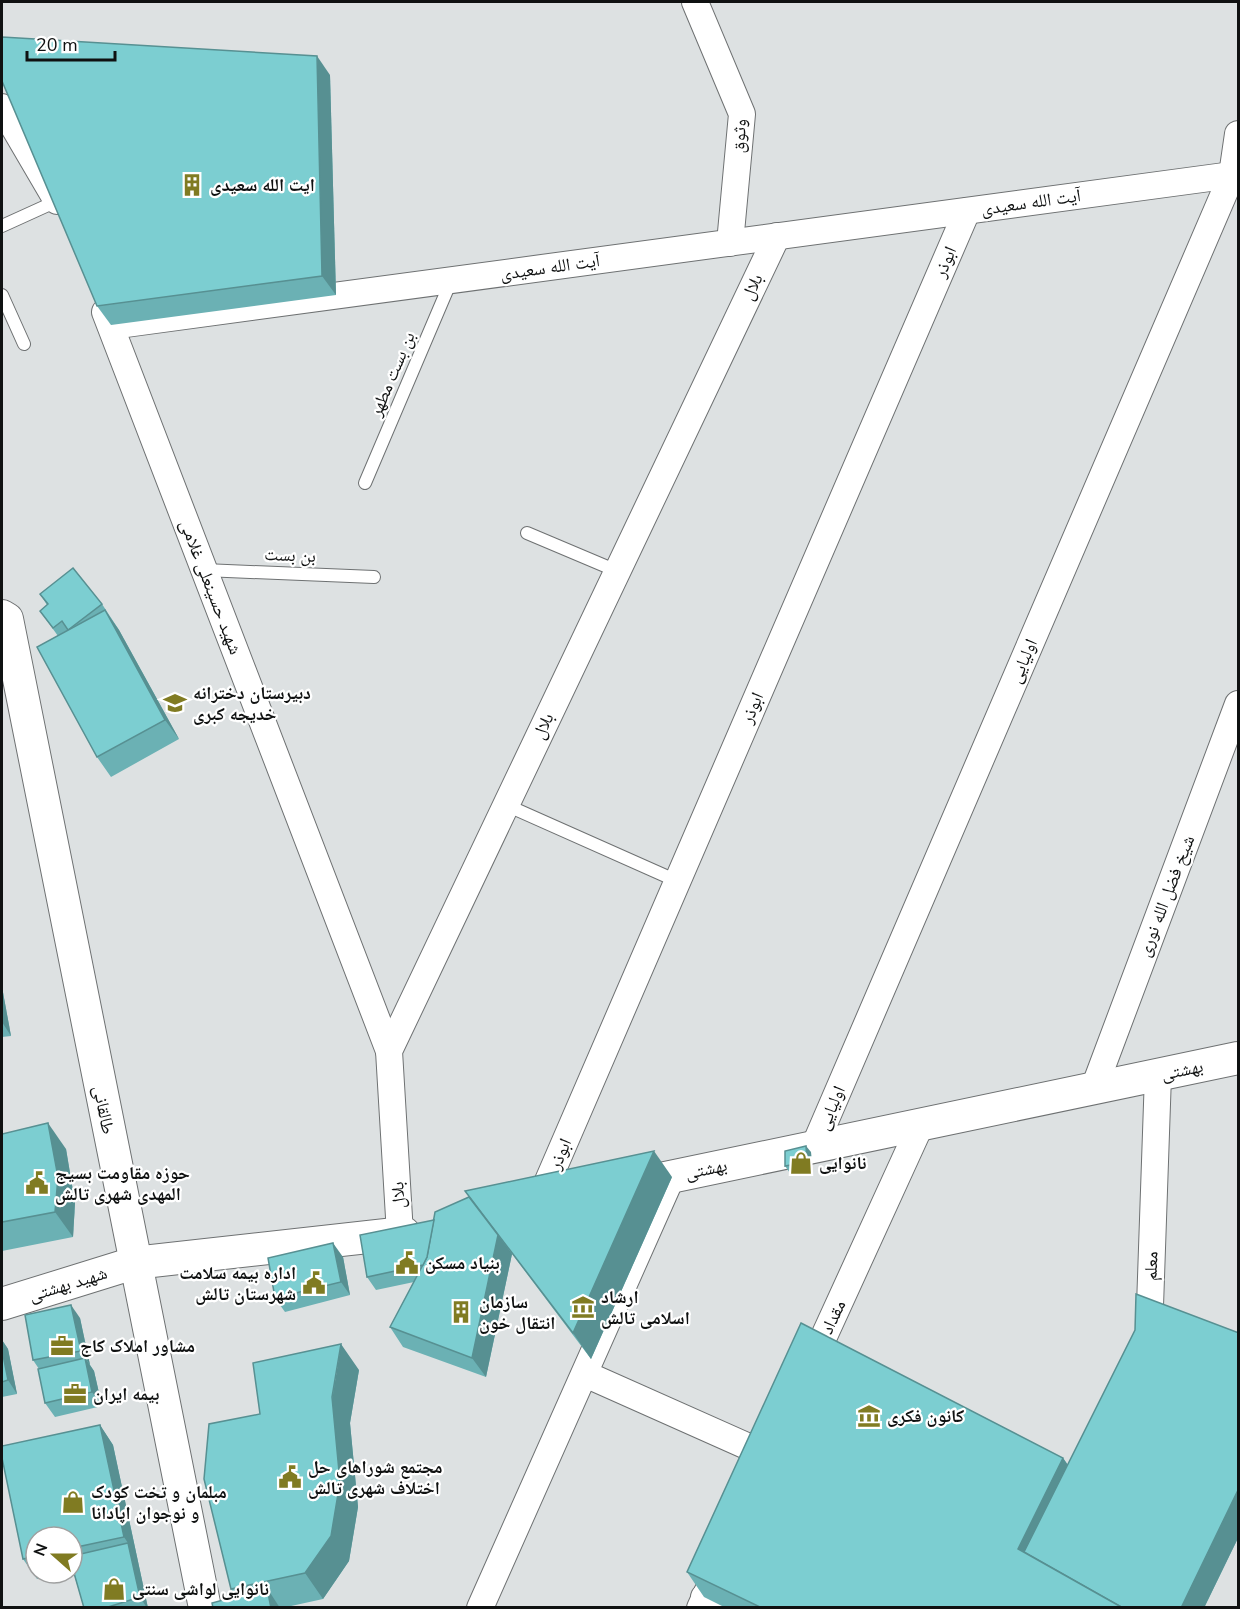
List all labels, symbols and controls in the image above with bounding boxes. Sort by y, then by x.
scale bar [27,24,116,62]
text: 20 m [36,33,78,57]
street label: وثوق [726,118,752,154]
building icon: ایت الله سعیدی [179,172,205,198]
place label: ایت الله سعیدی [210,173,315,197]
street label: آیت الله سعیدی [980,183,1083,221]
street label: ابوذر [927,243,962,282]
street label: آیت الله سعیدی [499,248,602,286]
street label: بلال [735,270,769,304]
street label: بن بست مطهر [363,328,421,421]
street label: شهید حسینعلی غلامی [174,516,248,658]
street label: بن بست [264,542,316,568]
street label: اولیایی [1003,635,1043,687]
place label: دبیرستان دخترانه خدیجه کبری [193,681,311,726]
street label: ابوذر [734,689,769,728]
school or university icon: دبیرستان دخترانه خدیجه کبری [162,690,188,716]
street label: بلال [526,709,560,743]
street label: شیخ فضل الله نوری [1132,832,1200,960]
street label: بهشتی [1159,1054,1205,1086]
street label: اولیایی [811,1082,851,1134]
street label: طالقانی [88,1084,120,1136]
street label: ابوذر [542,1135,577,1174]
shop icon: نانوایی [788,1150,814,1176]
place label: نانوایی [819,1151,867,1175]
street label: بهشتی [683,1153,729,1185]
place label: حوزه مقاومت بسیج المهدی شهری تالش [55,1161,190,1206]
public building icon: حوزه مقاومت بسیج المهدی شهری تالش [24,1170,50,1196]
street label: بلال [385,1181,411,1209]
public building icon: بنیاد مسکن [394,1250,420,1276]
place label: بنیاد مسکن [425,1251,500,1275]
street label: معلم [1138,1251,1164,1281]
street label: شهید بهشتی [26,1261,110,1307]
place label: اداره بیمه سلامت شهرستان تالش [179,1261,296,1306]
public building icon: اداره بیمه سلامت شهرستان تالش [301,1270,327,1296]
place label: ارشاد اسلامی تالش [601,1285,690,1330]
place label: سازمان انتقال خون [479,1290,555,1335]
museum icon: ارشاد اسلامی تالش [570,1294,596,1320]
street label: مقداد [815,1296,851,1338]
building icon: سازمان انتقال خون [448,1299,474,1325]
office icon: مشاور املاک کاج [49,1333,75,1359]
place label: مشاور املاک کاج [80,1334,195,1358]
office icon: بیمه ایران [62,1381,88,1407]
place label: بیمه ایران [93,1382,160,1406]
museum icon: کانون فکری [856,1403,882,1429]
place label: کانون فکری [887,1404,964,1428]
place label: مجتمع شوراهای حل اختلاف شهری تالش [308,1455,443,1500]
public building icon: مجتمع شوراهای حل اختلاف شهری تالش [277,1464,303,1490]
place label: مبلمان و تخت کودک و نوجوان اپادانا [91,1480,227,1525]
shop icon: مبلمان و تخت کودک و نوجوان اپادانا [60,1489,86,1515]
north arrow [24,1525,84,1585]
text: N [29,1540,53,1560]
shop icon: نانوایی لواشی سنتی [101,1576,127,1602]
place label: نانوایی لواشی سنتی [132,1577,269,1601]

